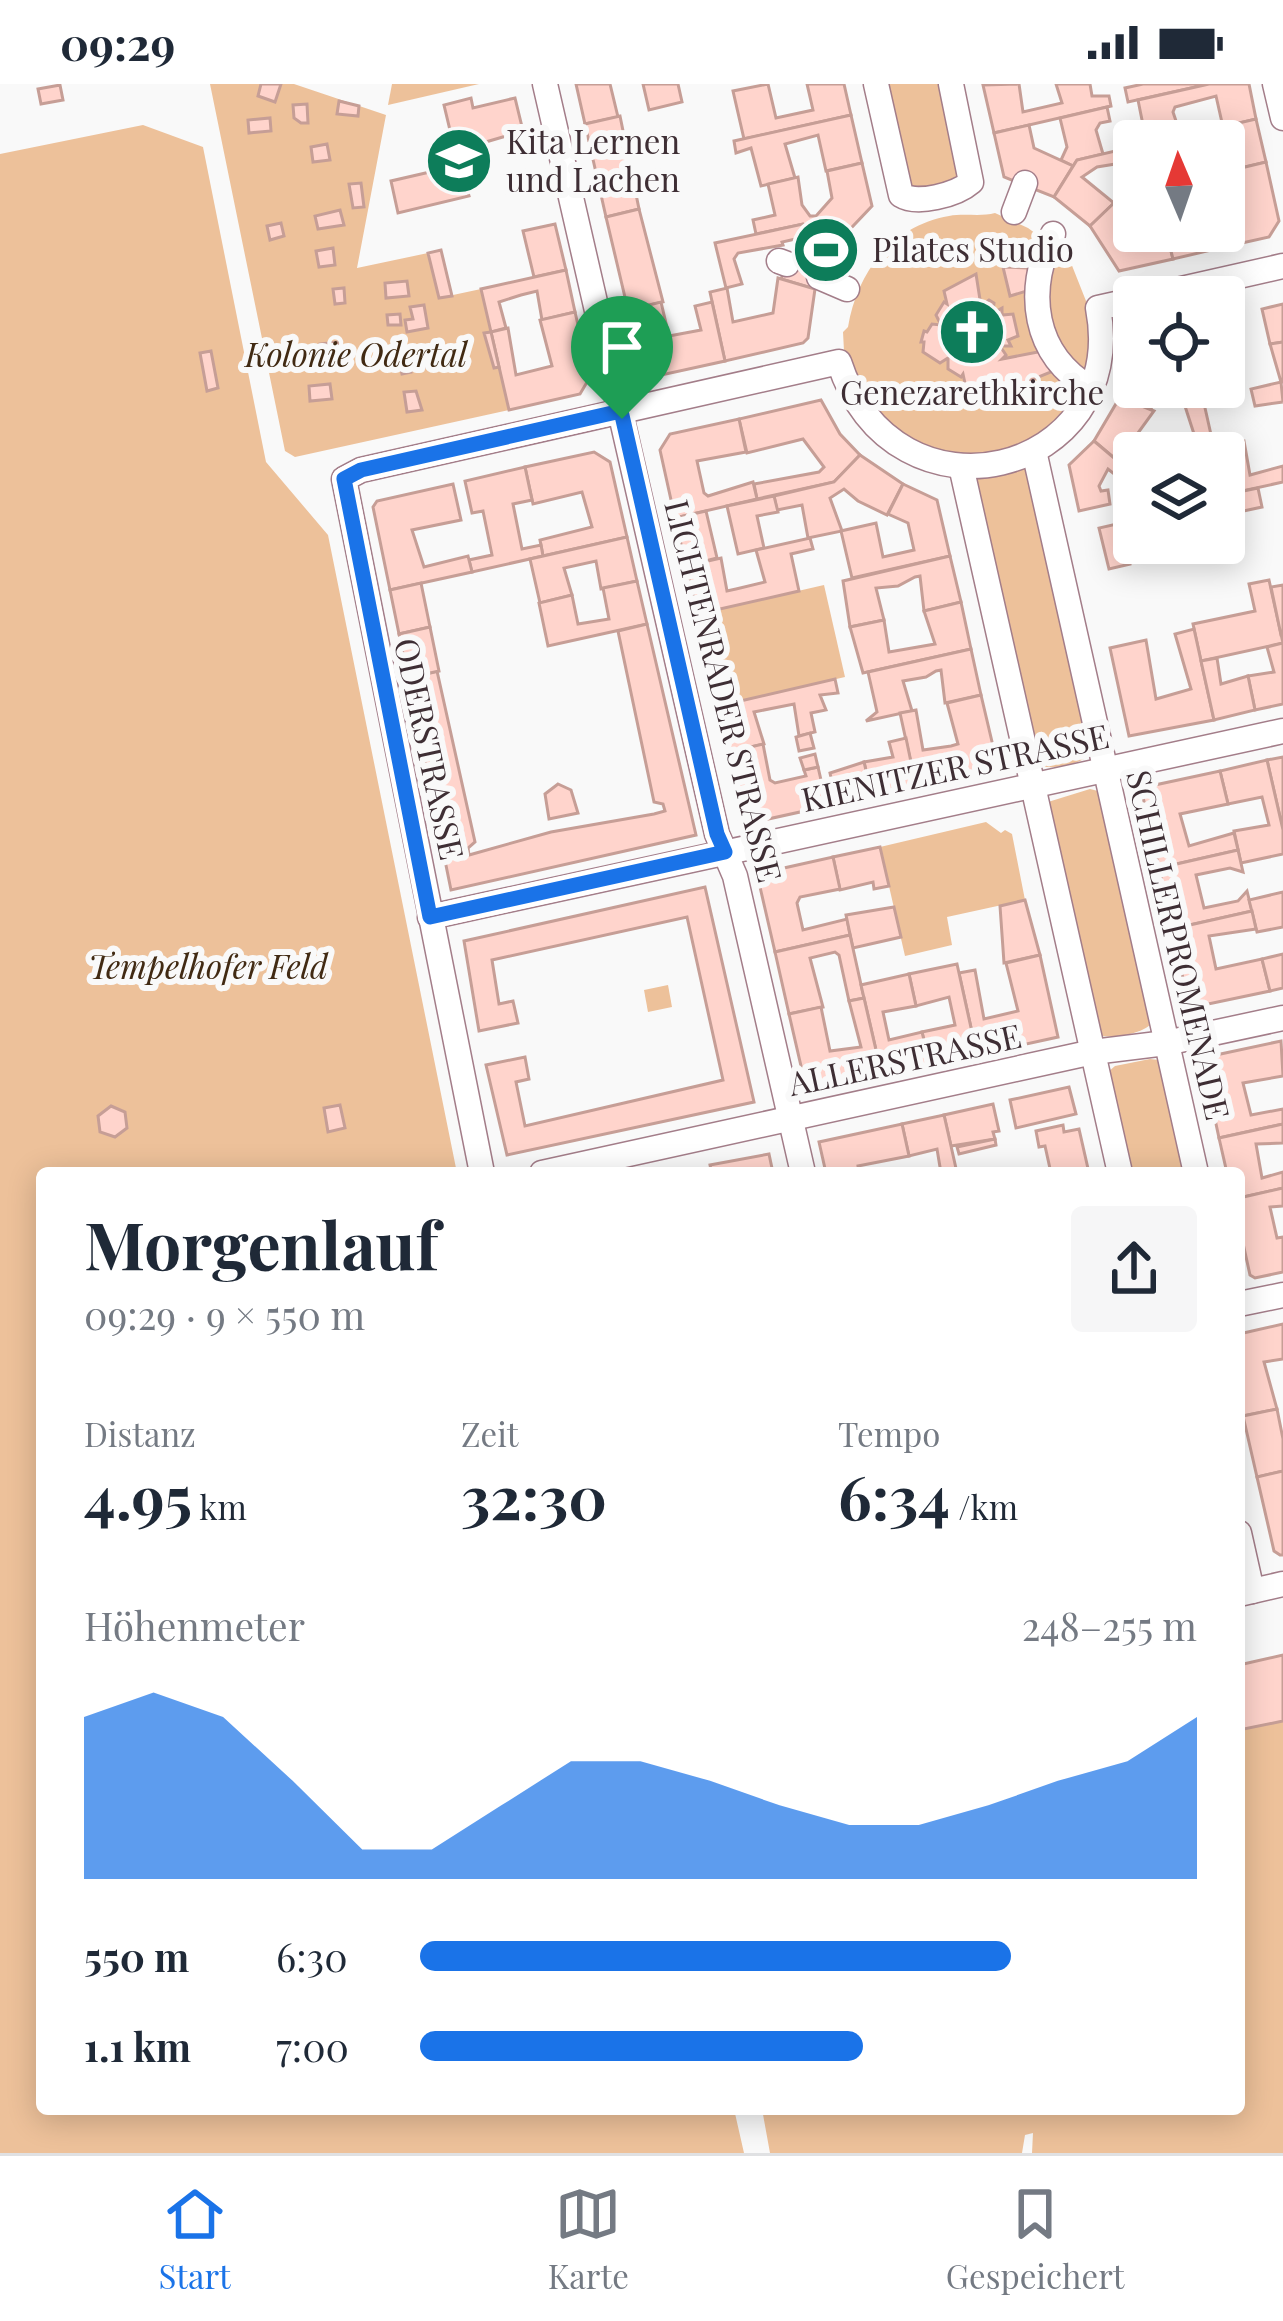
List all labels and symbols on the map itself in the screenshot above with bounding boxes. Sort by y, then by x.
place label: Kita Lernen und Lachen [506,118,680,200]
north arrow [1113,120,1245,252]
school or university icon: Kita Lernen und Lachen [424,126,494,196]
sports icon: Pilates Studio [791,215,861,285]
place label: Pilates Studio [872,226,1074,270]
pin [571,296,673,419]
church icon: Genezarethkirche [937,297,1007,367]
park label: Kolonie Odertal [243,331,469,375]
place label: Genezarethkirche [840,369,1104,413]
street label: LICHTENRADER STRASSE [656,495,794,886]
street label: ODERSTRASSE [386,634,476,863]
street label: KIENITZER STRASSE [797,712,1112,820]
street label: SCHILLERPROMENADE [1118,765,1242,1124]
park label: Tempelhofer Feld [88,943,329,987]
street label: ALLERSTRASSE [783,1012,1025,1104]

